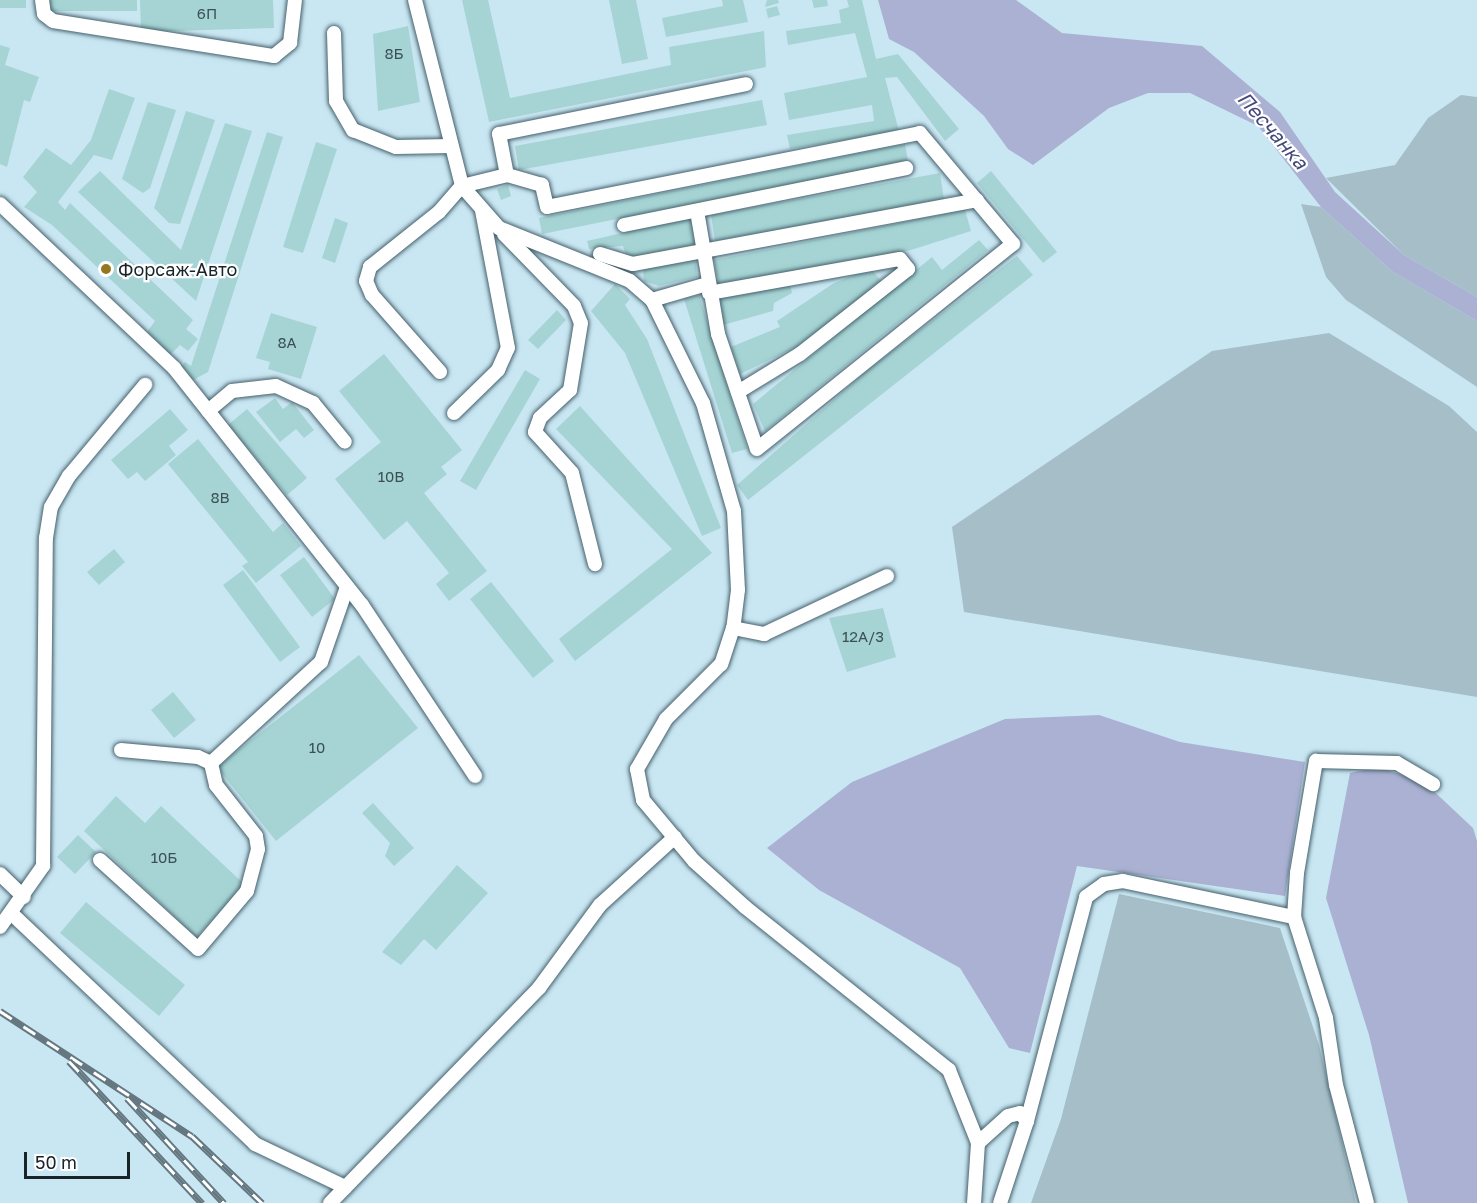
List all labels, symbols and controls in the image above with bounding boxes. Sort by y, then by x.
house number: 6П [197,5,217,23]
house number: 8Б [384,45,404,63]
water label: Песчанка [1233,86,1313,174]
place label: Форсаж-Авто [118,258,237,280]
marker: Форсаж-Авто [99,262,113,276]
house number: 8А [277,334,297,352]
house number: 10В [378,468,404,486]
house number: 8В [210,489,230,507]
house number: 12А/3 [842,628,884,646]
house number: 10 [309,739,325,757]
house number: 10Б [151,849,177,867]
scale bar [27,1140,134,1178]
text: 50 m [35,1151,77,1173]

